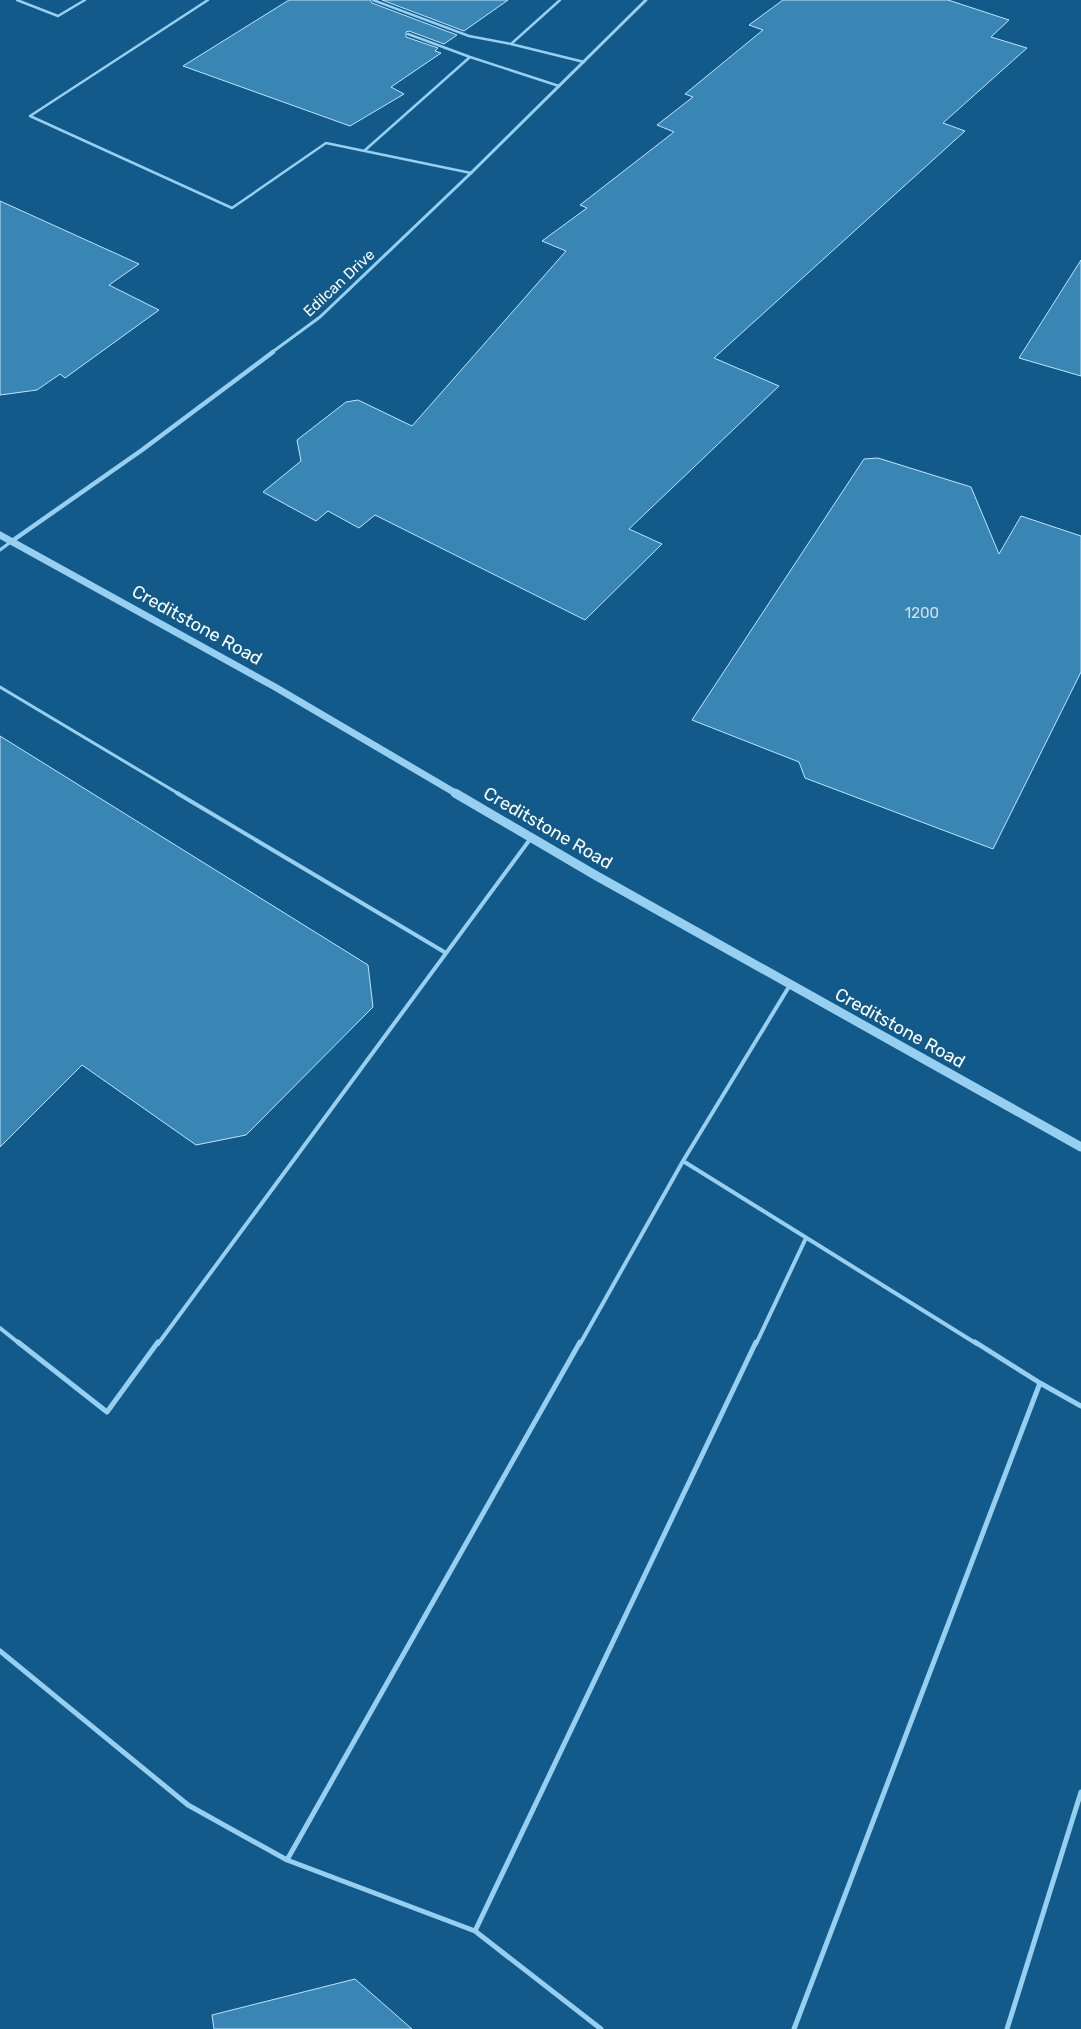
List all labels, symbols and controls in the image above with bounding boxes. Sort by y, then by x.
street label: Edilcan Drive [300,246,378,320]
street label: Creditstone Road [128,580,266,670]
house number: 1200 [905,604,939,622]
street label: Creditstone Road [480,782,616,874]
street label: Creditstone Road [831,983,969,1073]

